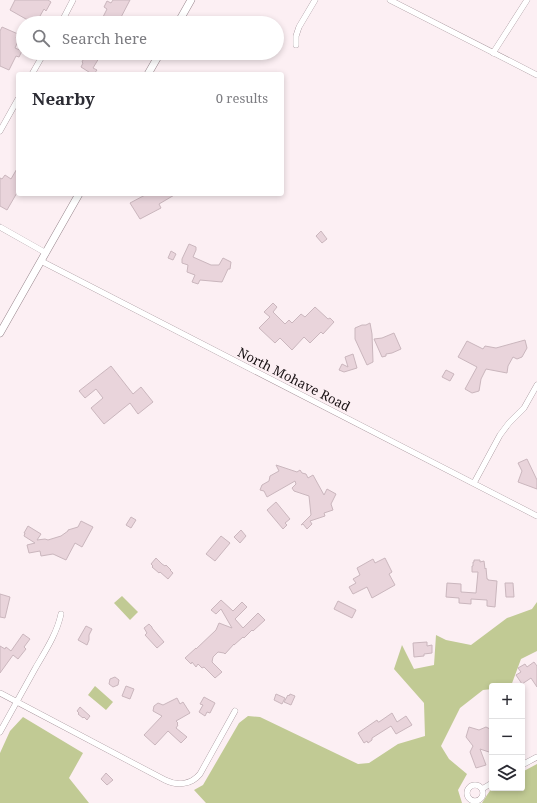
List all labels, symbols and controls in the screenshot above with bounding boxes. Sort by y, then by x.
search box [16,16,284,60]
icon: search [30,27,52,49]
text: Search here [62,28,147,48]
text: Nearby [32,87,95,110]
text: 0 results [216,89,268,107]
street label: North Mohave Road [235,343,353,415]
map controls [489,683,525,791]
button: + [489,683,525,719]
button: − [489,719,525,755]
button: layers [489,755,525,791]

